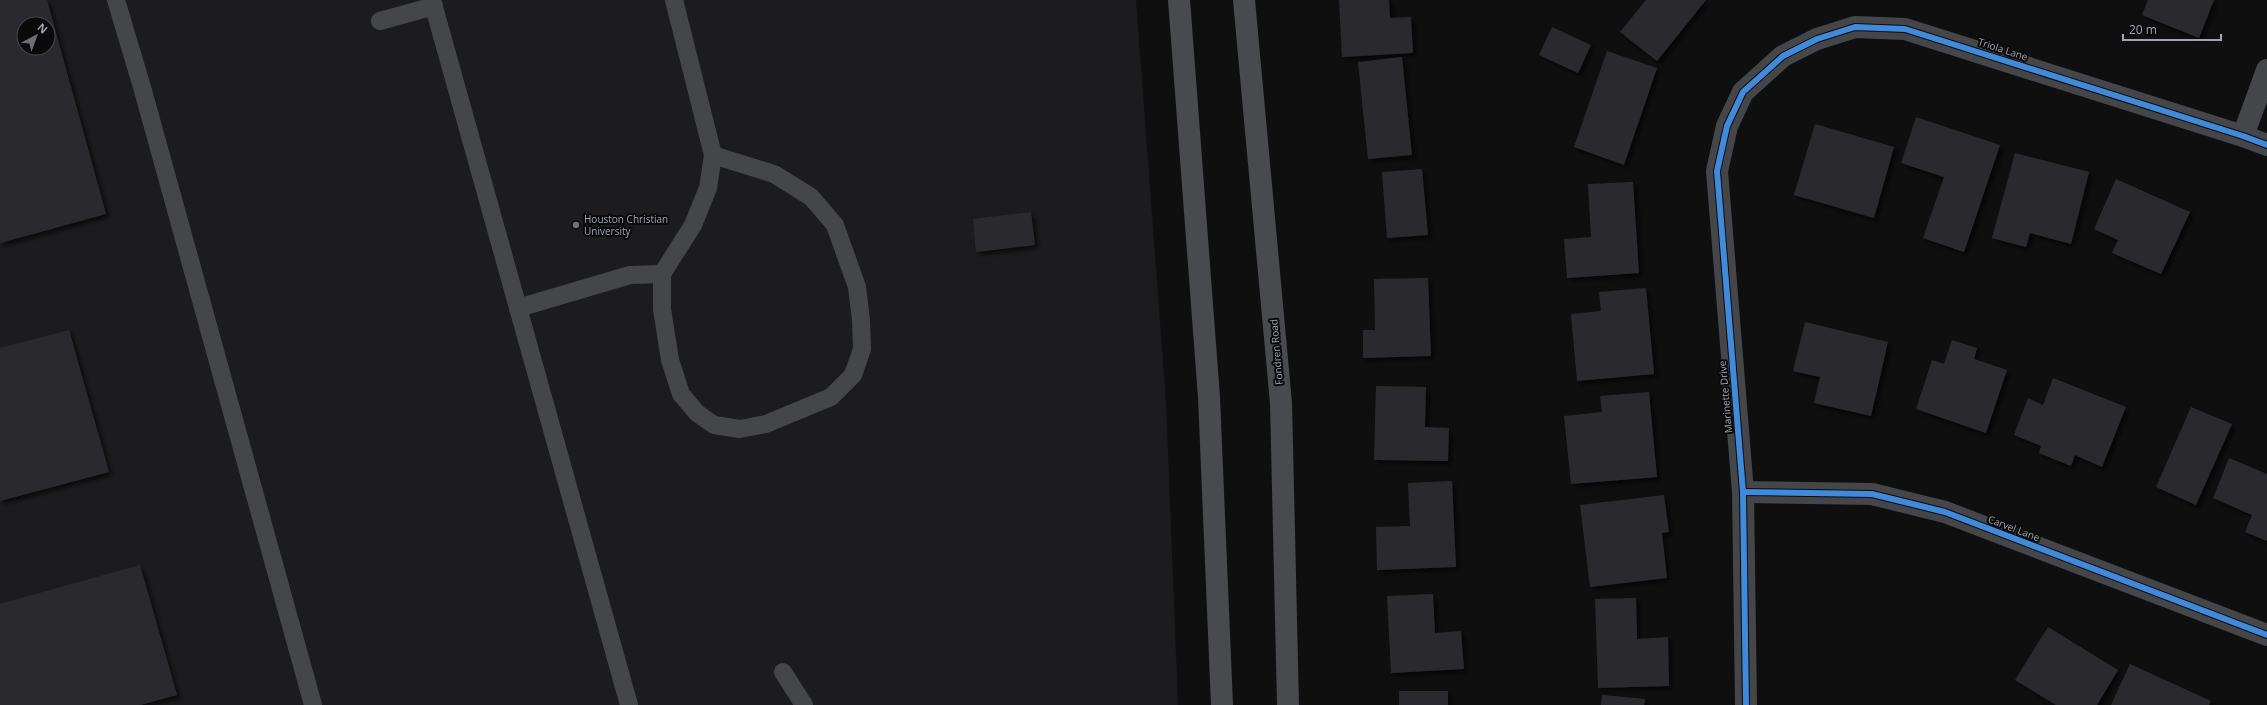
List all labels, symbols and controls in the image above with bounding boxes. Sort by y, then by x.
north arrow [16,16,56,56]
scale bar [2123,16,2221,42]
text: N [35,19,51,37]
text: 20 m [2129,21,2157,38]
street label: Triola Lane [1976,34,2030,64]
place label: Houston Christian University [584,212,668,238]
marker: Houston Christian University [571,220,581,230]
street label: Fondren Road [1266,319,1286,385]
street label: Marinette Drive [1715,360,1735,434]
street label: Carvel Lane [1986,512,2042,544]

